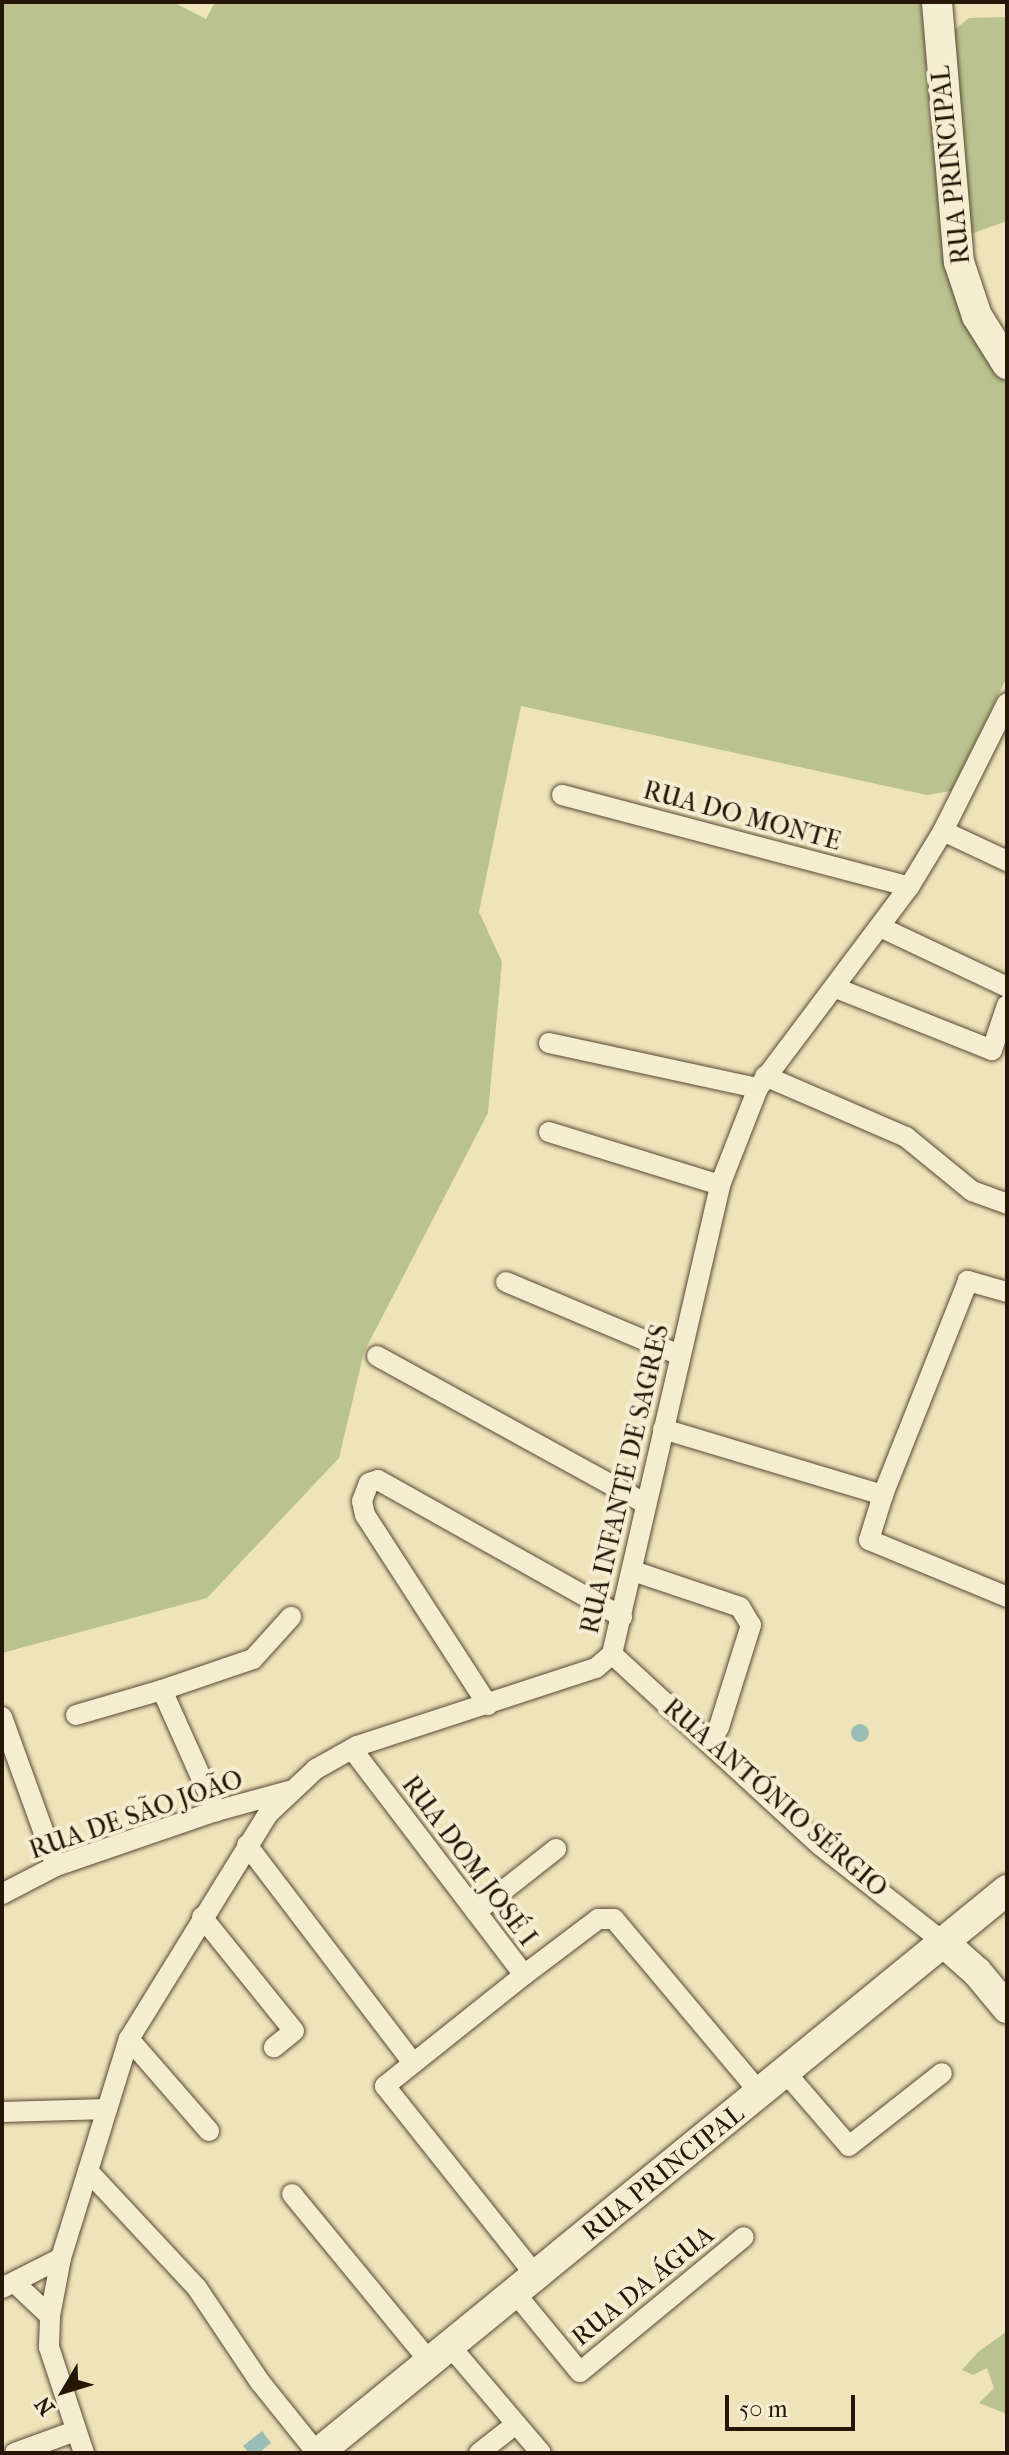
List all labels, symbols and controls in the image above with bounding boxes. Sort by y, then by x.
street label: RUA PRINCIPAL [925,64,977,266]
street label: RUA DO MONTE [640,775,844,857]
street label: RUA INFANTE DE SAGRES [574,1321,676,1637]
street label: RUA ANTÓNIO SÉRGIO [657,1692,893,1904]
street label: RUA DE SÃO JOÃO [25,1764,247,1866]
street label: RUA DOM JOSÉ I [395,1770,543,1952]
street label: RUA PRINCIPAL [576,2098,750,2248]
street label: RUA DA ÁGUA [566,2219,720,2353]
north arrow [24,2351,104,2431]
scale bar [729,2379,859,2429]
text: N [30,2391,60,2420]
text: 50 m [739,2395,788,2423]

